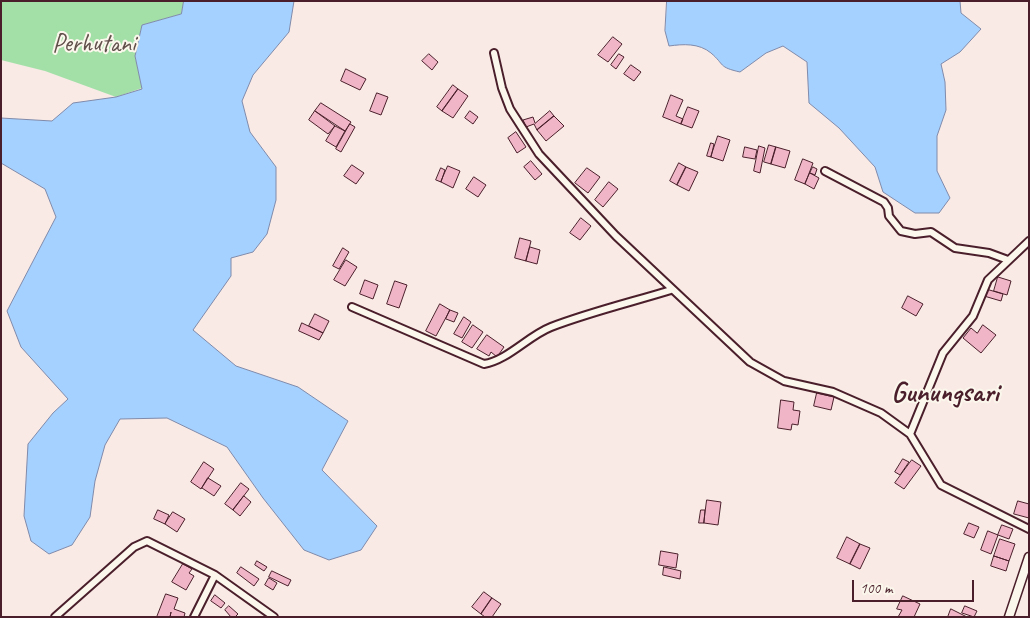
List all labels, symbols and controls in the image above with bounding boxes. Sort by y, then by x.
park label: Perhutani [52,29,136,59]
district label: Gunungsari [891,377,999,411]
scale bar [855,570,978,602]
text: 100 m [860,579,892,598]

